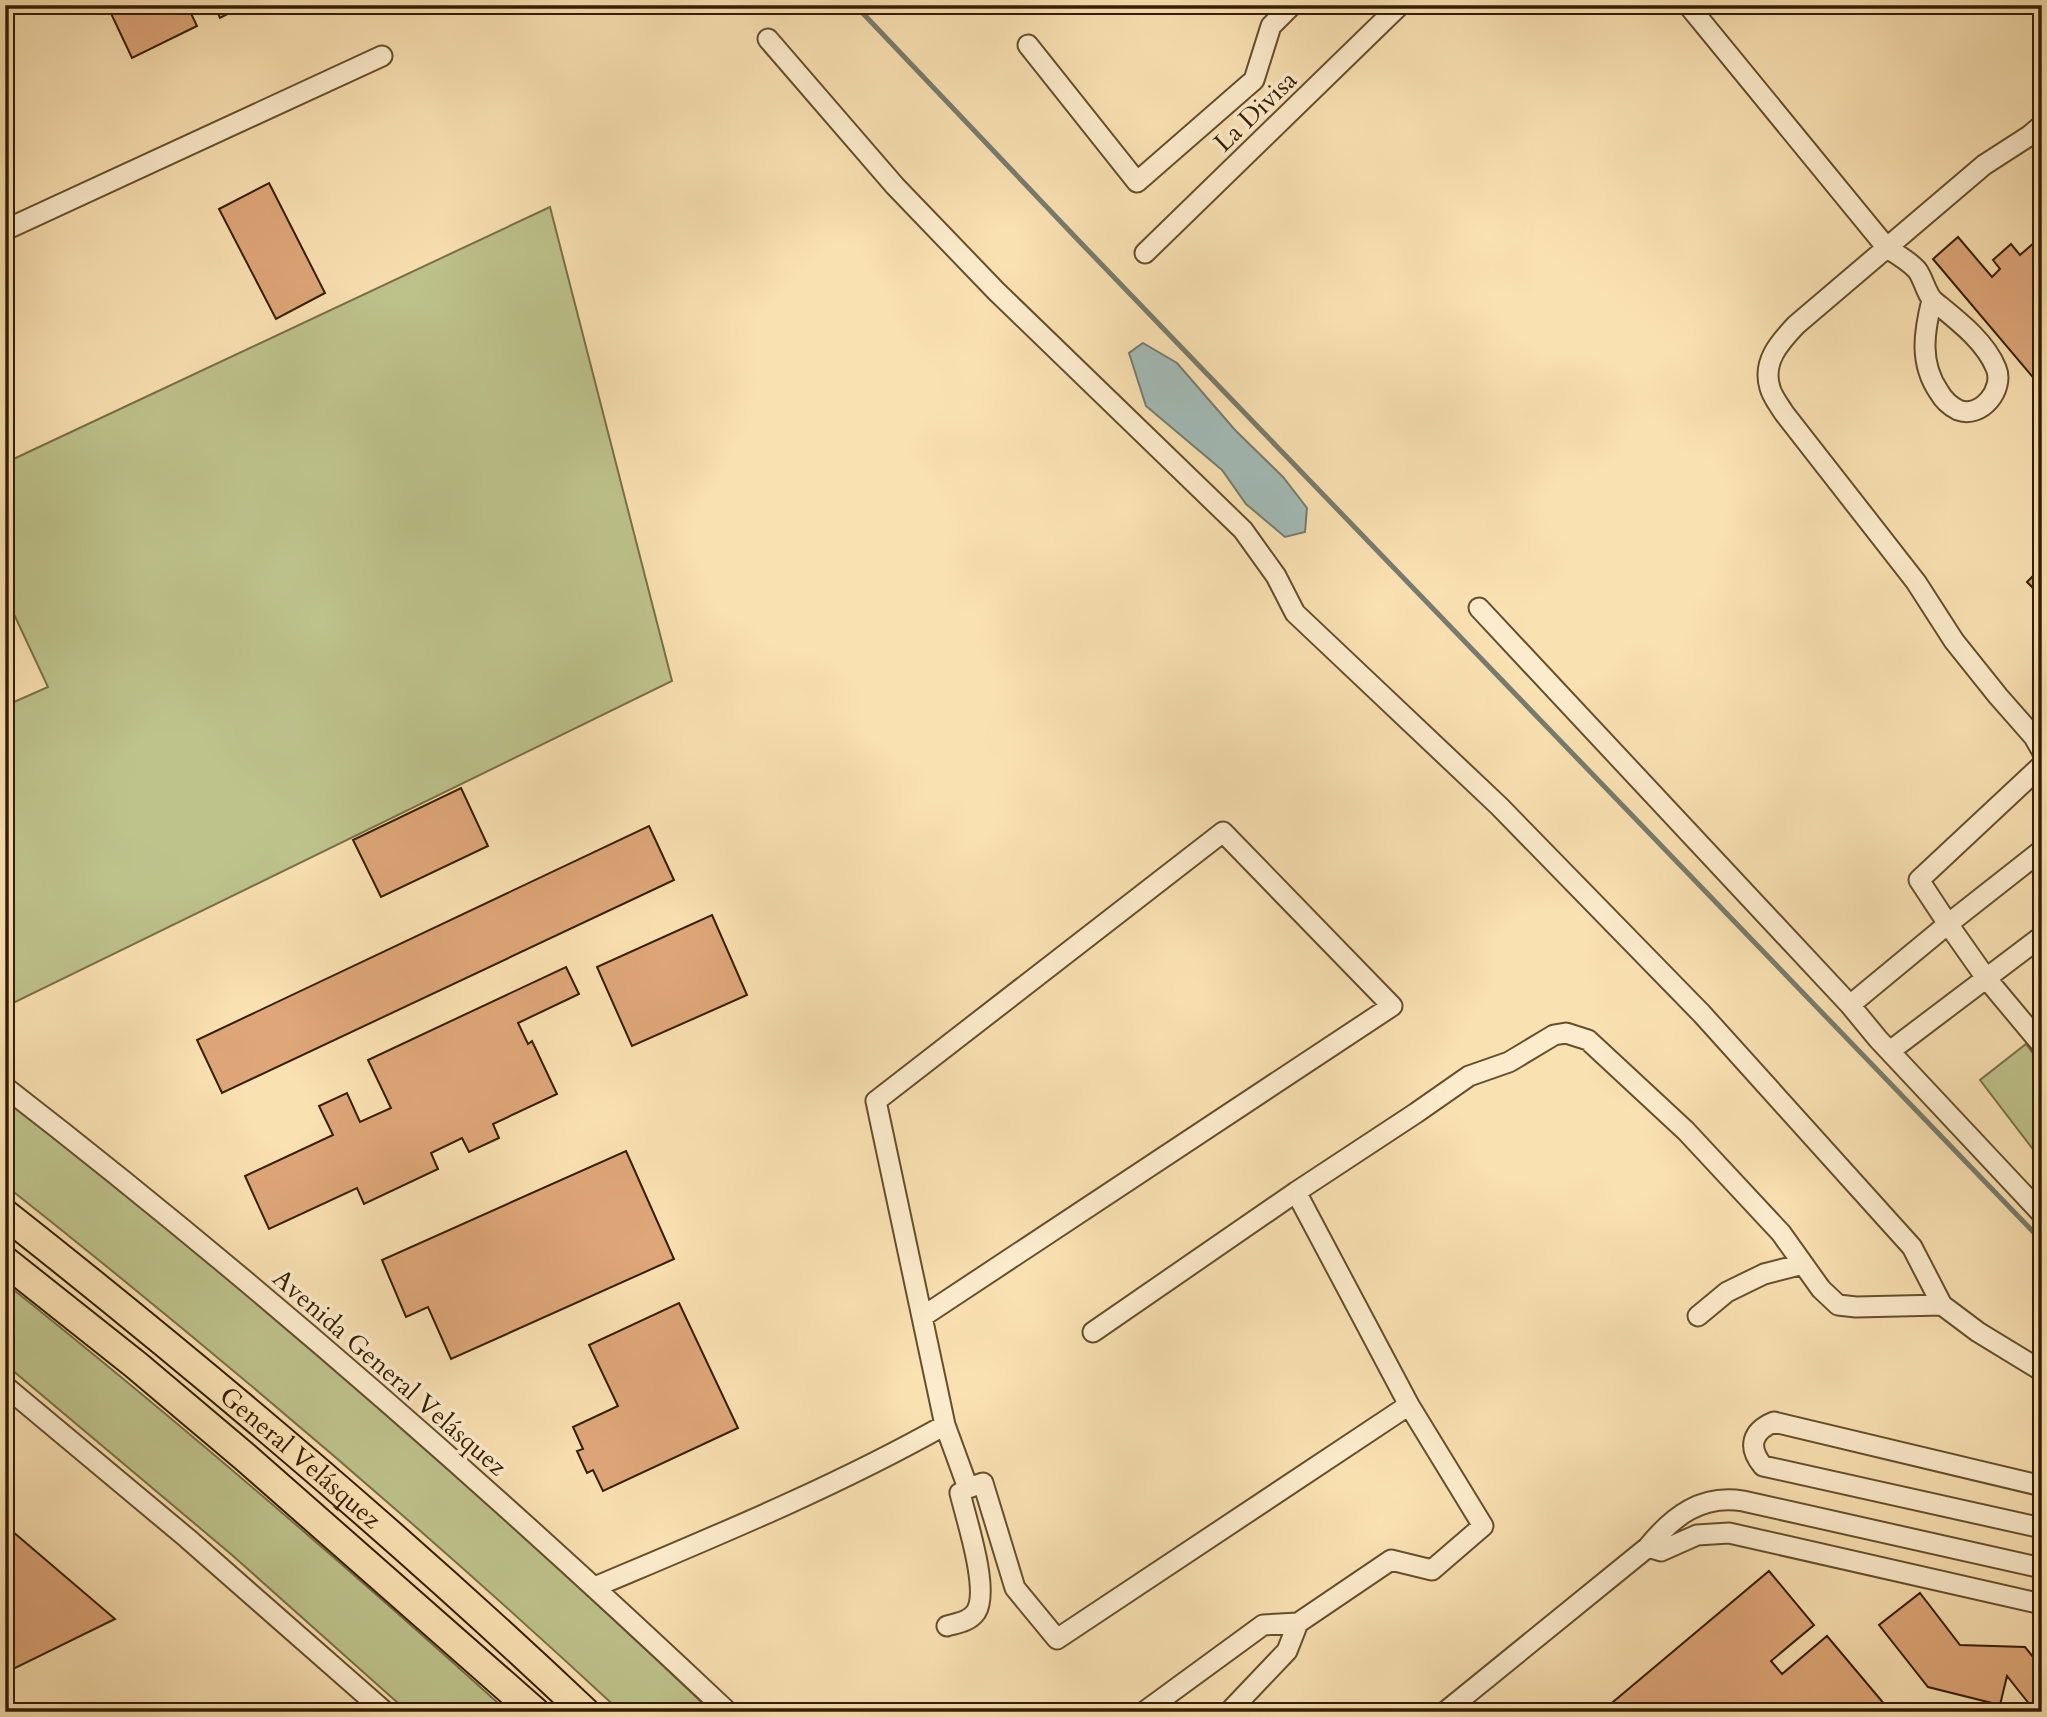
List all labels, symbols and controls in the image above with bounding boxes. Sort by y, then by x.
street label: La Divisa [1206,63,1304,160]
street label: Avenida General Velásquez [267,1262,513,1482]
street label: General Velásquez [213,1379,387,1535]

